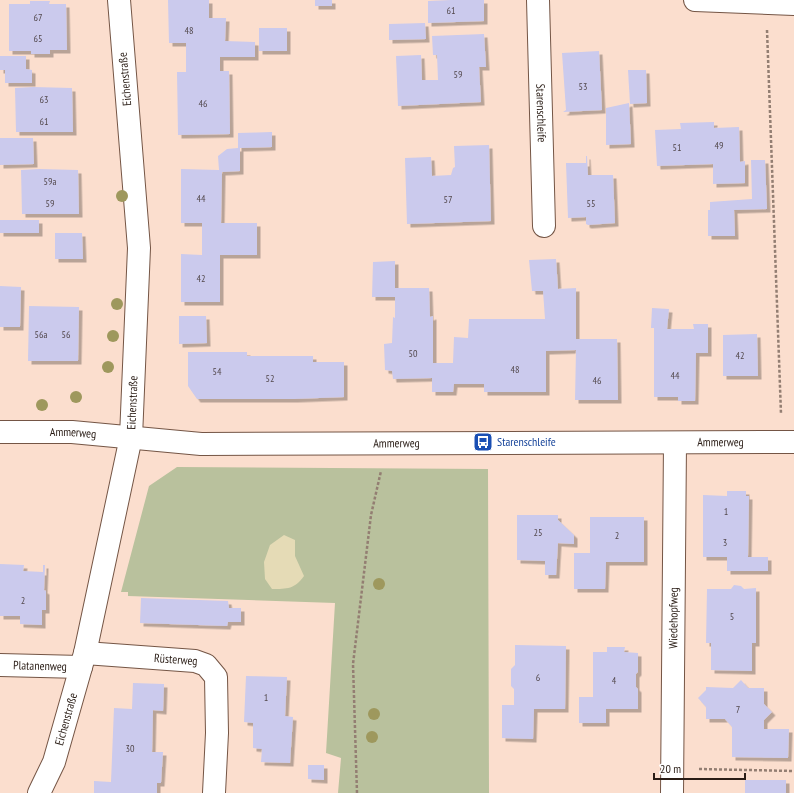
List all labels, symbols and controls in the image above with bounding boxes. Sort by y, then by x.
house number: 61 [447,4,456,17]
house number: 67 [34,11,43,24]
house number: 48 [185,24,194,37]
house number: 65 [34,32,43,45]
street label: Eichenstraße [115,52,134,106]
house number: 59 [454,68,463,81]
house number: 53 [579,80,588,93]
street label: Starenschleife [533,83,550,143]
house number: 63 [40,93,49,106]
house number: 46 [199,97,208,110]
house number: 61 [40,115,49,128]
house number: 49 [715,139,724,152]
house number: 51 [673,141,682,154]
house number: 59a [44,175,57,188]
house number: 44 [197,192,206,205]
house number: 57 [444,193,453,206]
house number: 59 [46,197,55,210]
house number: 55 [587,197,596,210]
house number: 42 [197,272,206,285]
house number: 56a [35,328,48,341]
house number: 56 [62,328,71,341]
house number: 50 [409,347,418,360]
house number: 42 [736,349,745,362]
house number: 48 [511,363,520,376]
house number: 54 [213,365,222,378]
house number: 44 [671,369,680,382]
house number: 52 [266,372,275,385]
house number: 46 [593,374,602,387]
street label: Eichenstraße [123,375,141,430]
street label: Ammerweg [50,424,97,441]
bus stop icon: Starenschleife [472,431,494,453]
place label: Starenschleife [497,434,556,449]
street label: Ammerweg [697,434,744,449]
street label: Ammerweg [373,435,420,450]
house number: 1 [724,505,728,518]
house number: 25 [534,526,543,539]
house number: 2 [615,529,619,542]
house number: 3 [723,536,727,549]
street label: Wiedehopfweg [665,587,681,649]
house number: 2 [21,594,25,607]
house number: 5 [730,610,734,623]
street label: Rüsterweg [154,650,198,668]
street label: Platanenweg [13,657,67,674]
house number: 6 [536,671,541,684]
house number: 4 [612,674,617,687]
street label: Eichenstraße [51,691,80,747]
house number: 1 [264,691,268,704]
house number: 7 [736,703,740,716]
house number: 30 [126,742,135,755]
scale bar [654,755,745,781]
text: 20 m [660,761,681,776]

